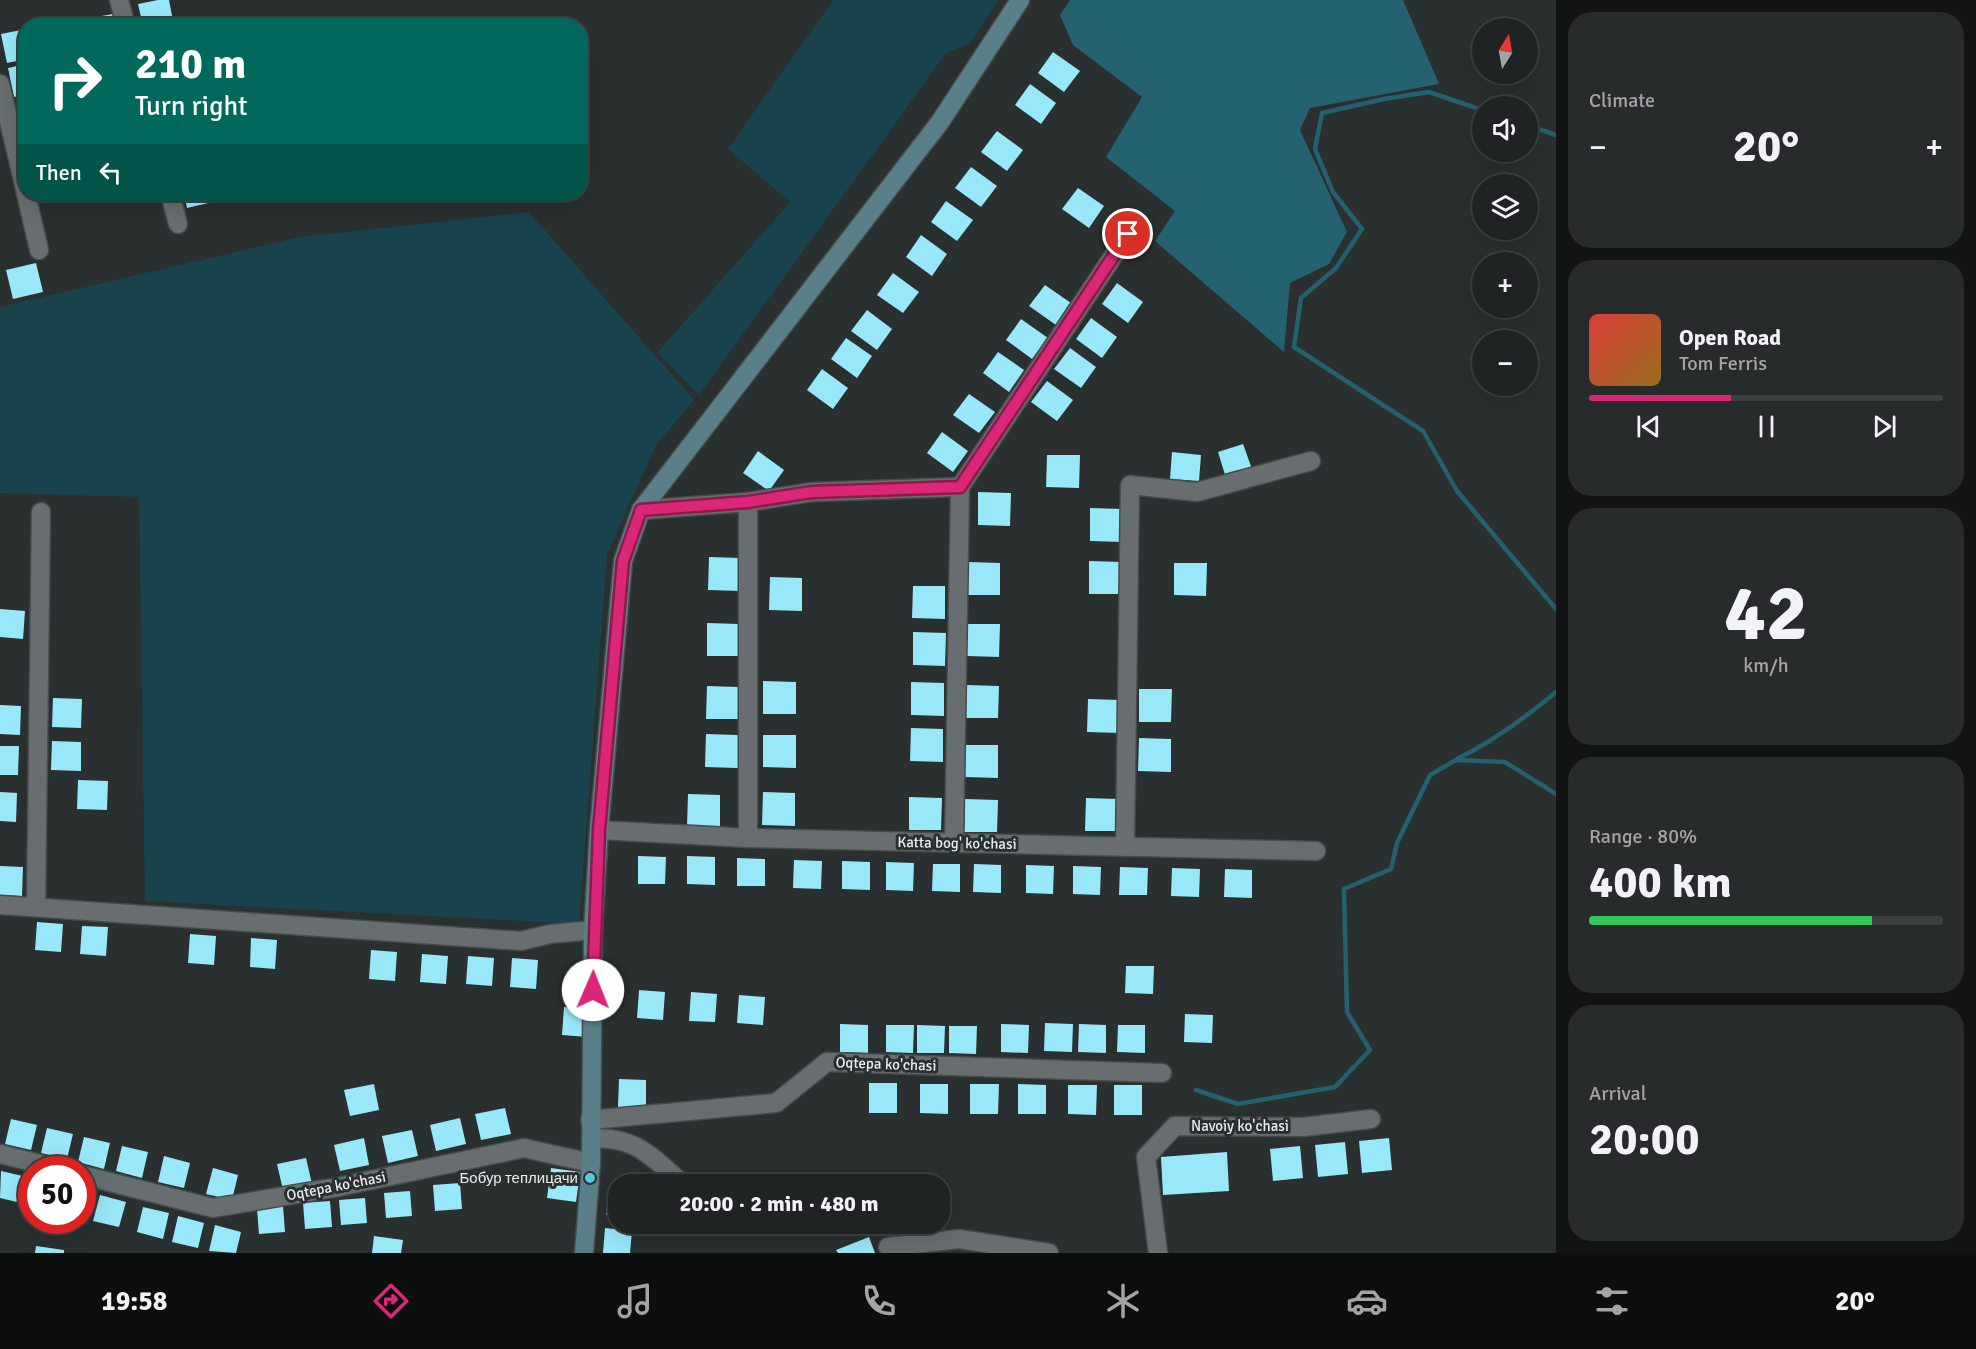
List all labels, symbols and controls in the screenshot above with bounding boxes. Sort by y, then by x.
north arrow [1472,18,1538,84]
map controls [1472,18,1538,396]
text: 210 m [135,39,246,90]
icon: right [36,42,114,120]
text: Climate [1589,88,1655,113]
text: Turn right [135,90,248,123]
button: sound [1472,96,1538,162]
text: 20° [1733,119,1799,174]
text: − [1589,127,1607,168]
text: + [1925,127,1943,168]
icon: left [94,156,127,189]
text: Then [36,159,82,186]
button: layers [1472,174,1538,240]
pin [1102,208,1153,259]
icon: arrive [1111,217,1144,250]
button: + [1472,252,1538,318]
text: Open Road [1679,324,1781,351]
button: − [1472,330,1538,396]
text: Tom Ferris [1679,351,1767,376]
icon: previous [1632,410,1665,443]
icon: pause [1750,410,1783,443]
icon: next [1868,410,1901,443]
text: 42 [1724,566,1808,662]
text: km/h [1743,653,1789,678]
text: Range · 80% [1589,824,1697,849]
street label: Katta bog' ko'chasi [897,833,1017,853]
text: 400 km [1589,855,1732,910]
position arrow [561,958,625,1022]
street label: Oqtepa ko'chasi [835,1053,937,1075]
text: Arrival [1589,1081,1647,1106]
text: 20:00 [1589,1112,1699,1167]
street label: Navoiy ko'chasi [1191,1117,1289,1135]
speed limit sign: 50 [18,1156,96,1234]
street label: Oqtepa ko'chasi [285,1168,387,1204]
place label: Бобур теплицачи [459,1169,578,1187]
marker: Бобур теплицачи [583,1171,597,1185]
text: 20:00 · 2 min · 480 m [679,1190,879,1217]
icon: directions [370,1280,412,1322]
icon: music [614,1280,656,1322]
icon: phone [858,1280,900,1322]
icon: climate [1102,1280,1144,1322]
icon: car [1346,1280,1388,1322]
icon: filters [1591,1280,1633,1322]
text: 19:58 [101,1285,167,1318]
text: 20° [1835,1285,1875,1318]

